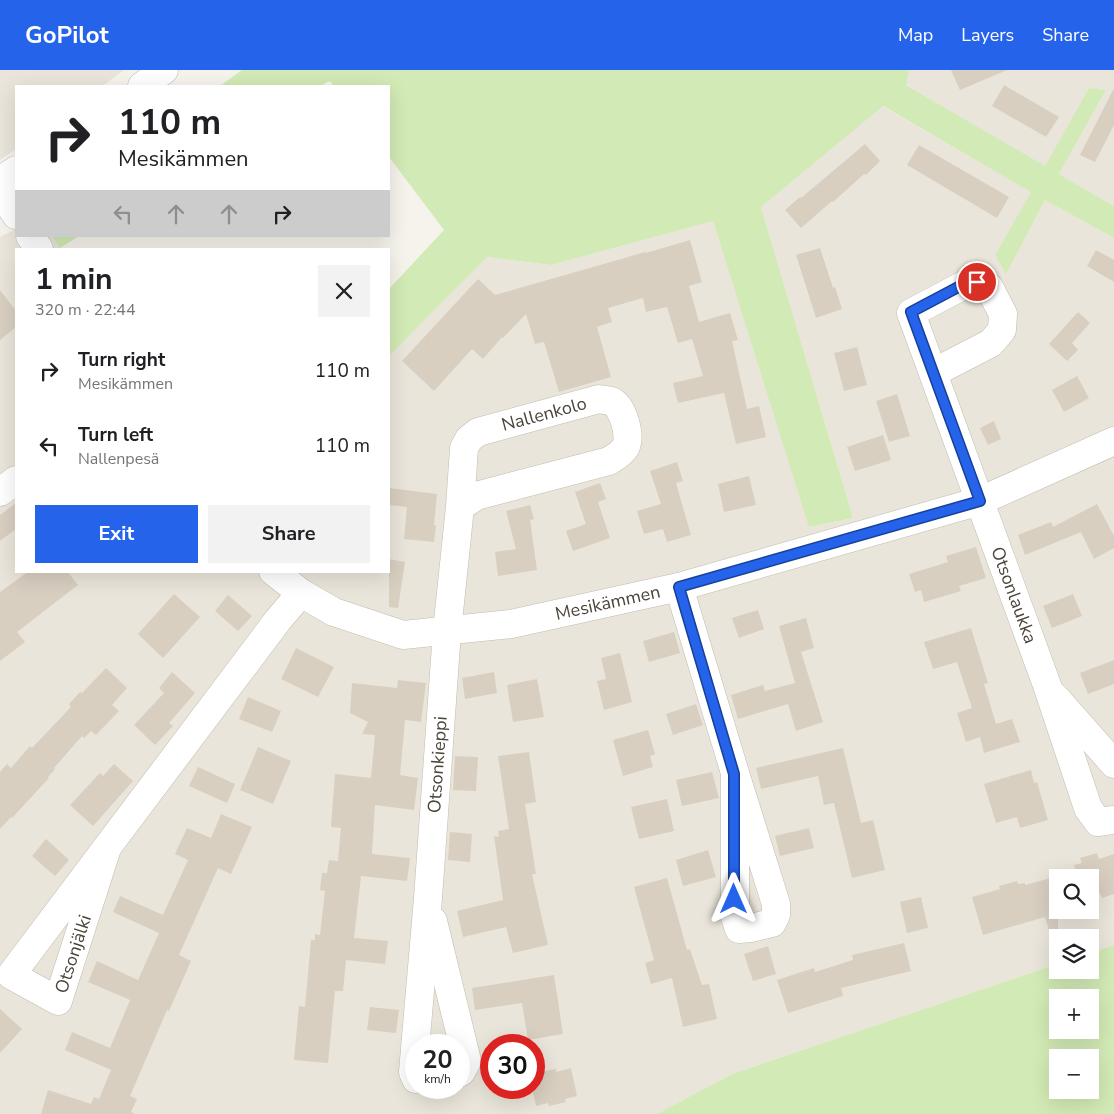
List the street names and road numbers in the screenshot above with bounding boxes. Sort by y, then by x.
street label: Nallenkolo [499,391,589,437]
street label: Otsonlaukka [985,543,1043,647]
street label: Mesikämmen [553,579,663,626]
street label: Otsonkieppi [422,715,453,814]
street label: Otsonjälki [49,912,97,996]

